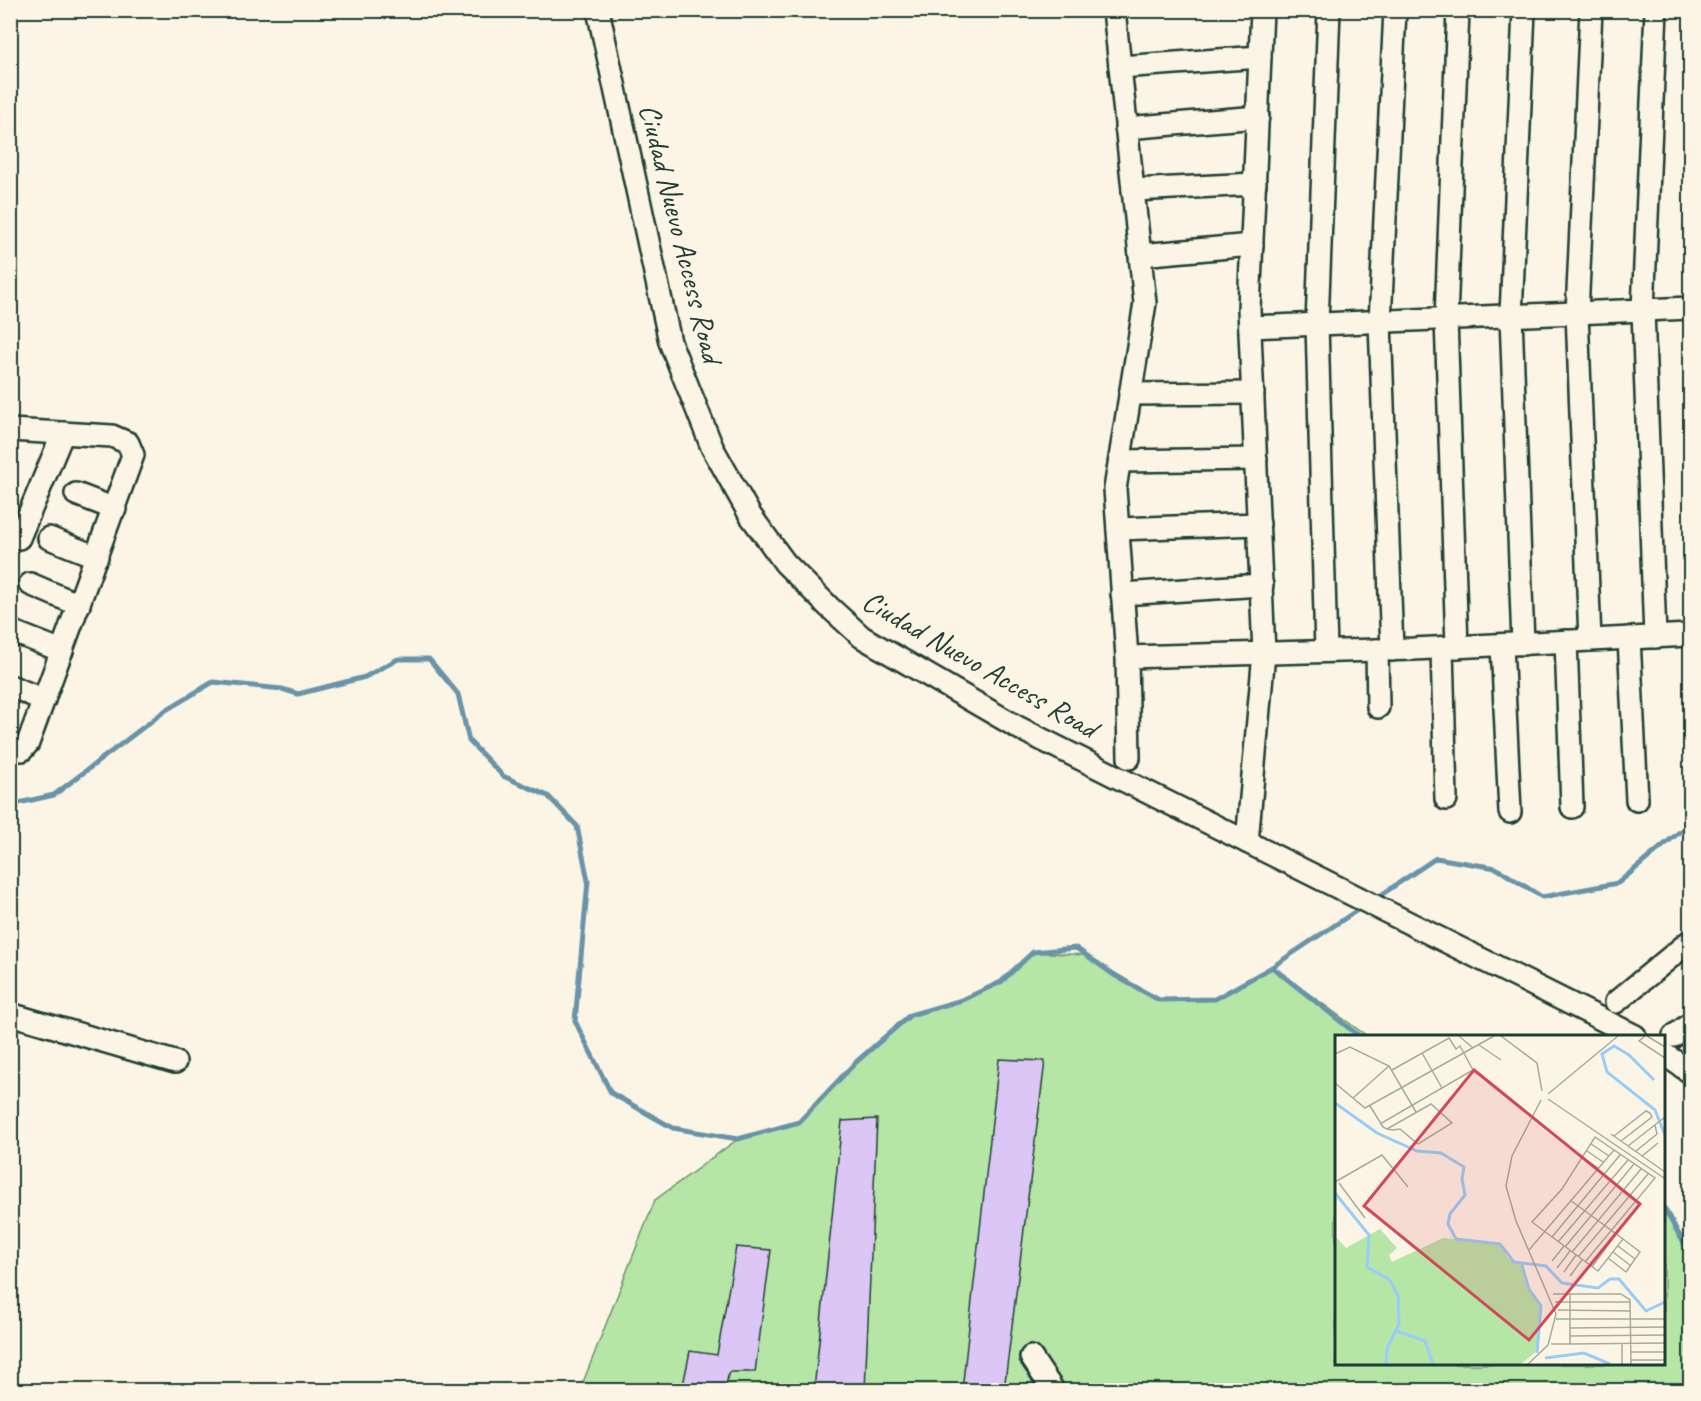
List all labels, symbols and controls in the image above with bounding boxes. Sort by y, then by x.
street label: Ciudad Nuevo Access Road [631,100,732,370]
street label: Ciudad Nuevo Access Road [856,581,1108,749]
inset map [1335,1035,1665,1365]

